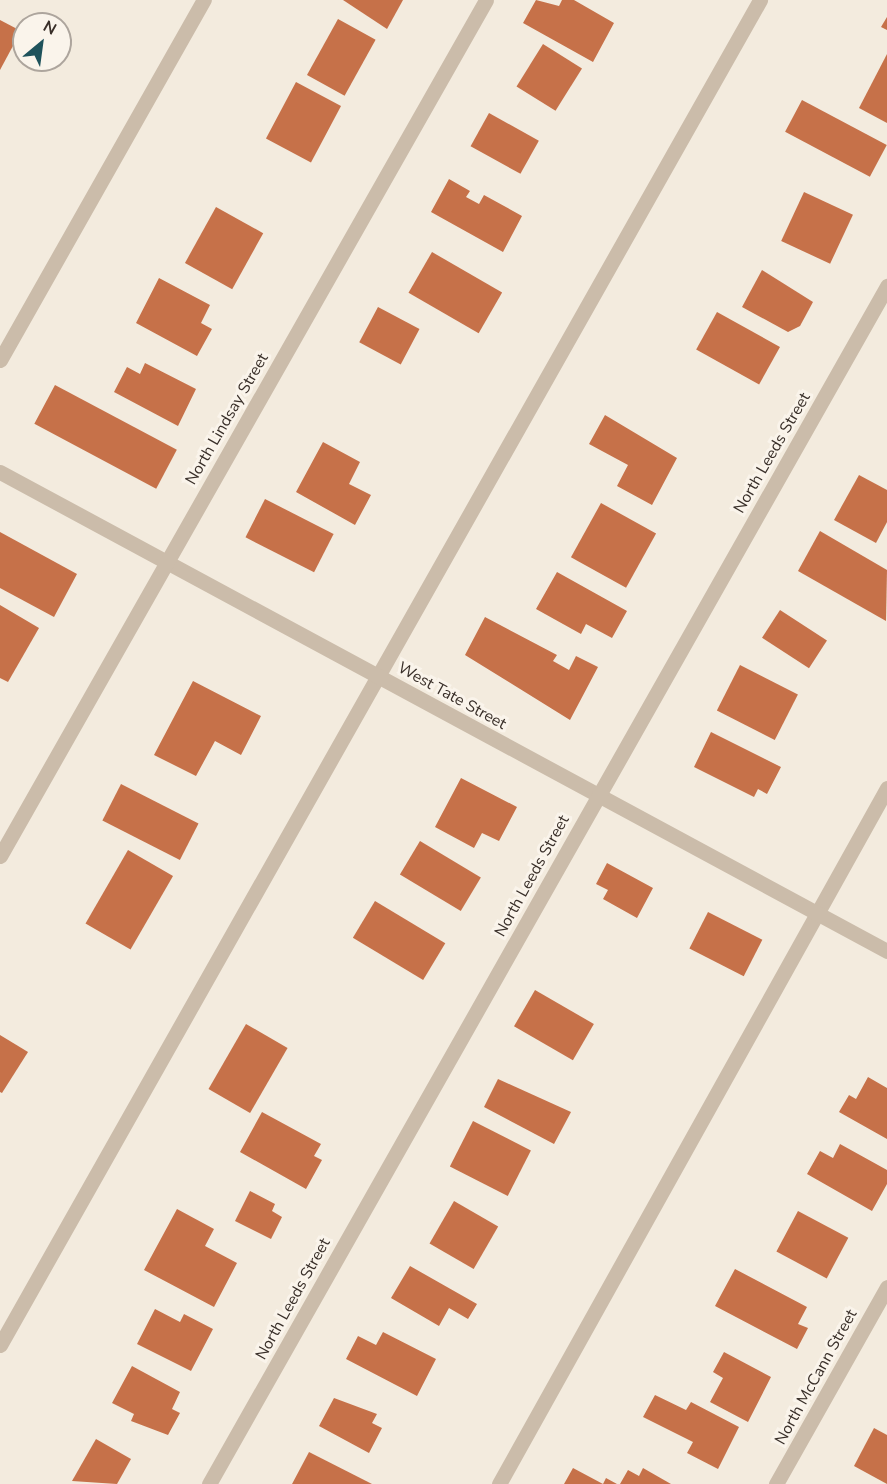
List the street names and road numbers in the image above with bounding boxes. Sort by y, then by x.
street label: North Lindsay Street [182,350,272,488]
street label: North Leeds Street [730,389,814,517]
street label: West Tate Street [394,658,510,734]
street label: North Leeds Street [491,812,573,940]
street label: North Leeds Street [252,1235,334,1363]
street label: North McCann Street [771,1306,861,1448]

